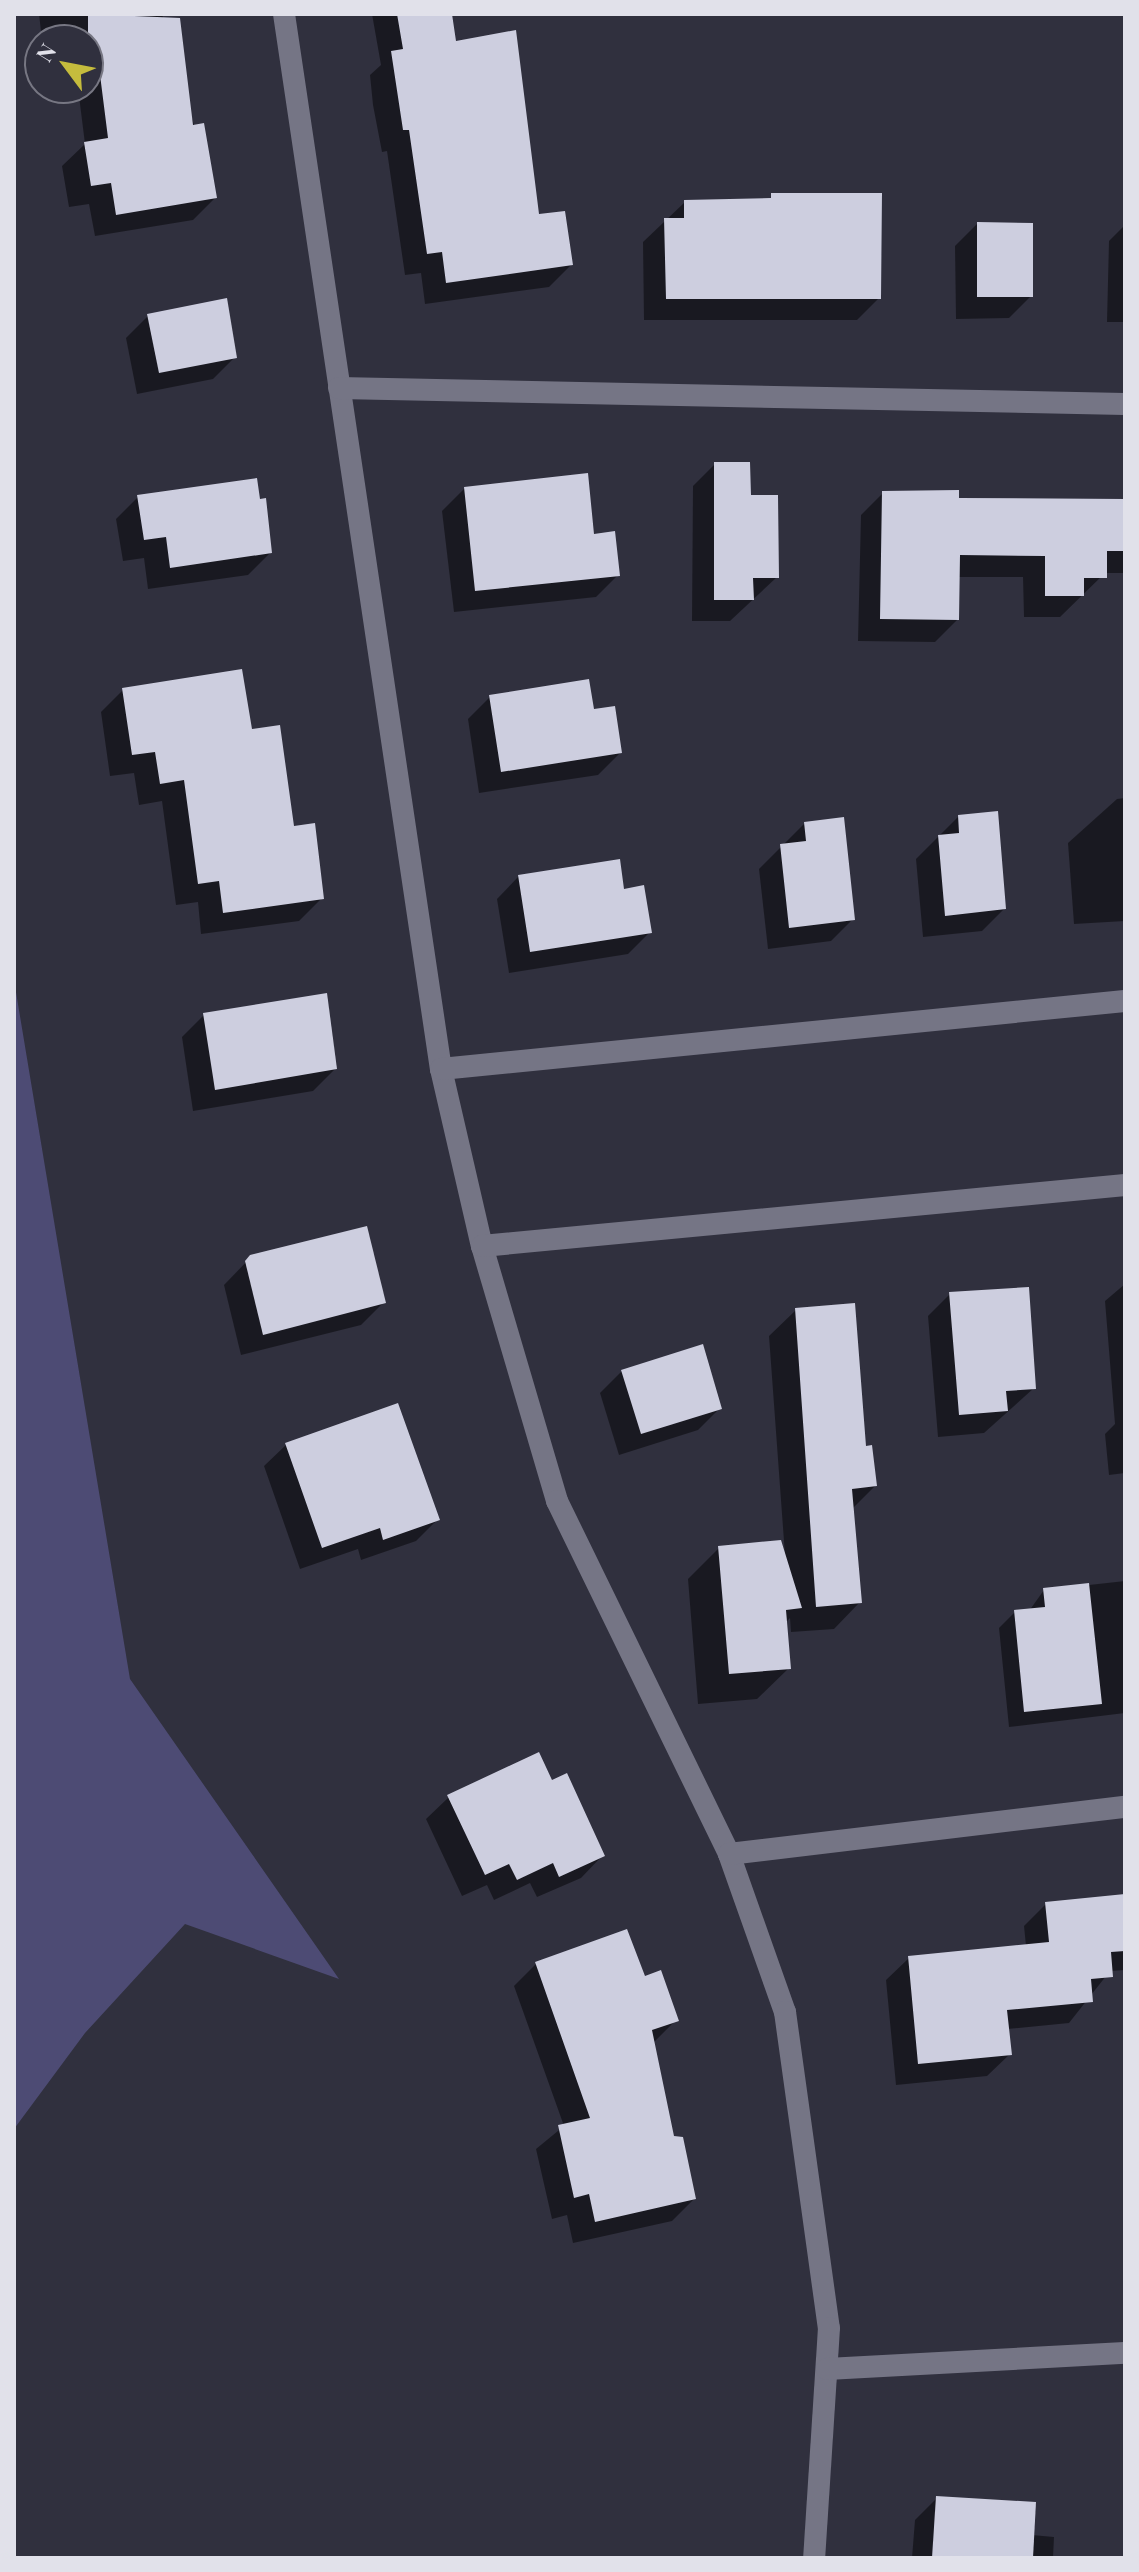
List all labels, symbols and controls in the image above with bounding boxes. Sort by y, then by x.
north arrow [24,24,104,104]
text: N [28,38,62,67]

